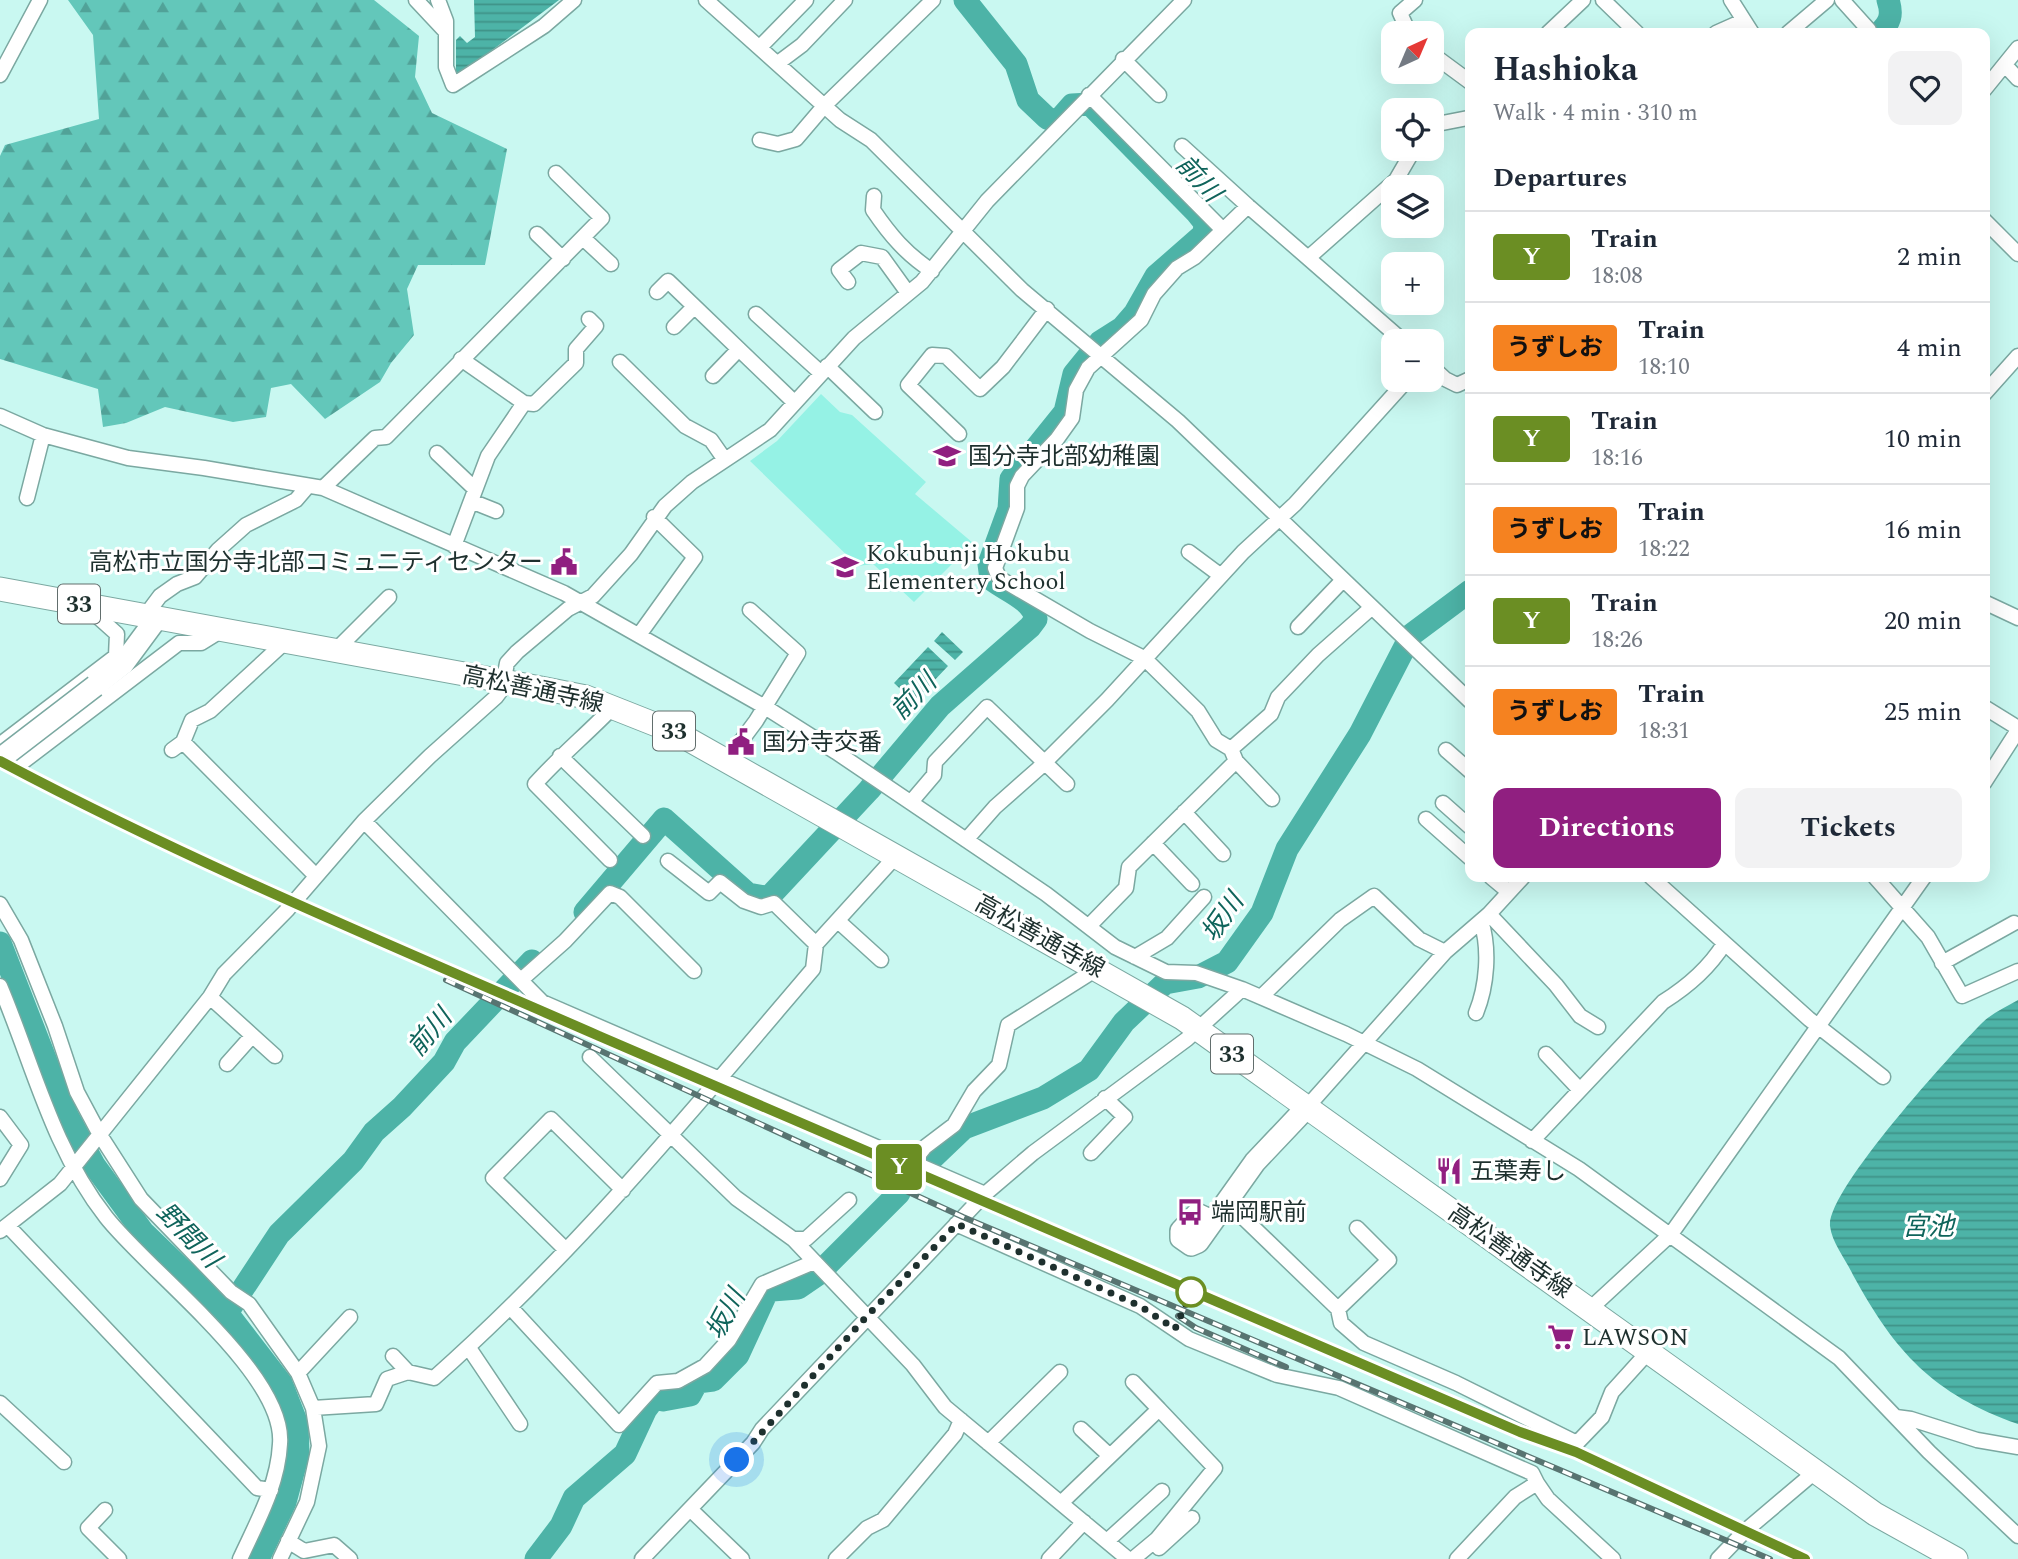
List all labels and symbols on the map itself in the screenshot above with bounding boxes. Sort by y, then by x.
north arrow [1381,21,1444,84]
water label: 前川 [1166,146,1233,214]
place label: 国分寺北部幼稚園 [968,439,1160,475]
school or university icon: 国分寺北部幼稚園 [932,441,962,471]
place label: Kokubunji Hokubu Elementery School [866,536,1070,600]
place label: 高松市立国分寺北部コミュニティセンター [88,545,543,581]
public building icon: 高松市立国分寺北部コミュニティセンター [549,547,579,577]
school or university icon: Kokubunji Hokubu Elementery School [830,552,860,582]
road number: 33 [58,584,100,624]
street label: 高松善通寺線 [459,657,607,723]
water label: 前川 [881,662,948,729]
road number: 33 [653,712,695,750]
place label: 国分寺交番 [762,725,882,761]
public building icon: 国分寺交番 [726,727,756,757]
water label: 坂川 [1192,882,1256,950]
street label: 高松善通寺線 [968,886,1111,988]
water label: 前川 [398,998,464,1065]
road number: 33 [1211,1035,1253,1074]
line badge: Y [876,1144,922,1190]
place label: 五葉寿し [1470,1154,1566,1190]
restaurant icon: 五葉寿し [1434,1156,1464,1186]
water label: 野間川 [147,1194,232,1280]
place label: 端岡駅前 [1211,1195,1307,1231]
street label: 高松善通寺線 [1440,1196,1579,1308]
bus stop icon: 端岡駅前 [1175,1197,1205,1227]
water label: 宮池 [1902,1207,1957,1247]
unlabelled marker [1176,1277,1206,1307]
water label: 坂川 [696,1279,757,1347]
place label: LAWSON [1582,1320,1689,1356]
supermarket icon: LAWSON [1546,1322,1576,1352]
your location [719,1442,754,1477]

